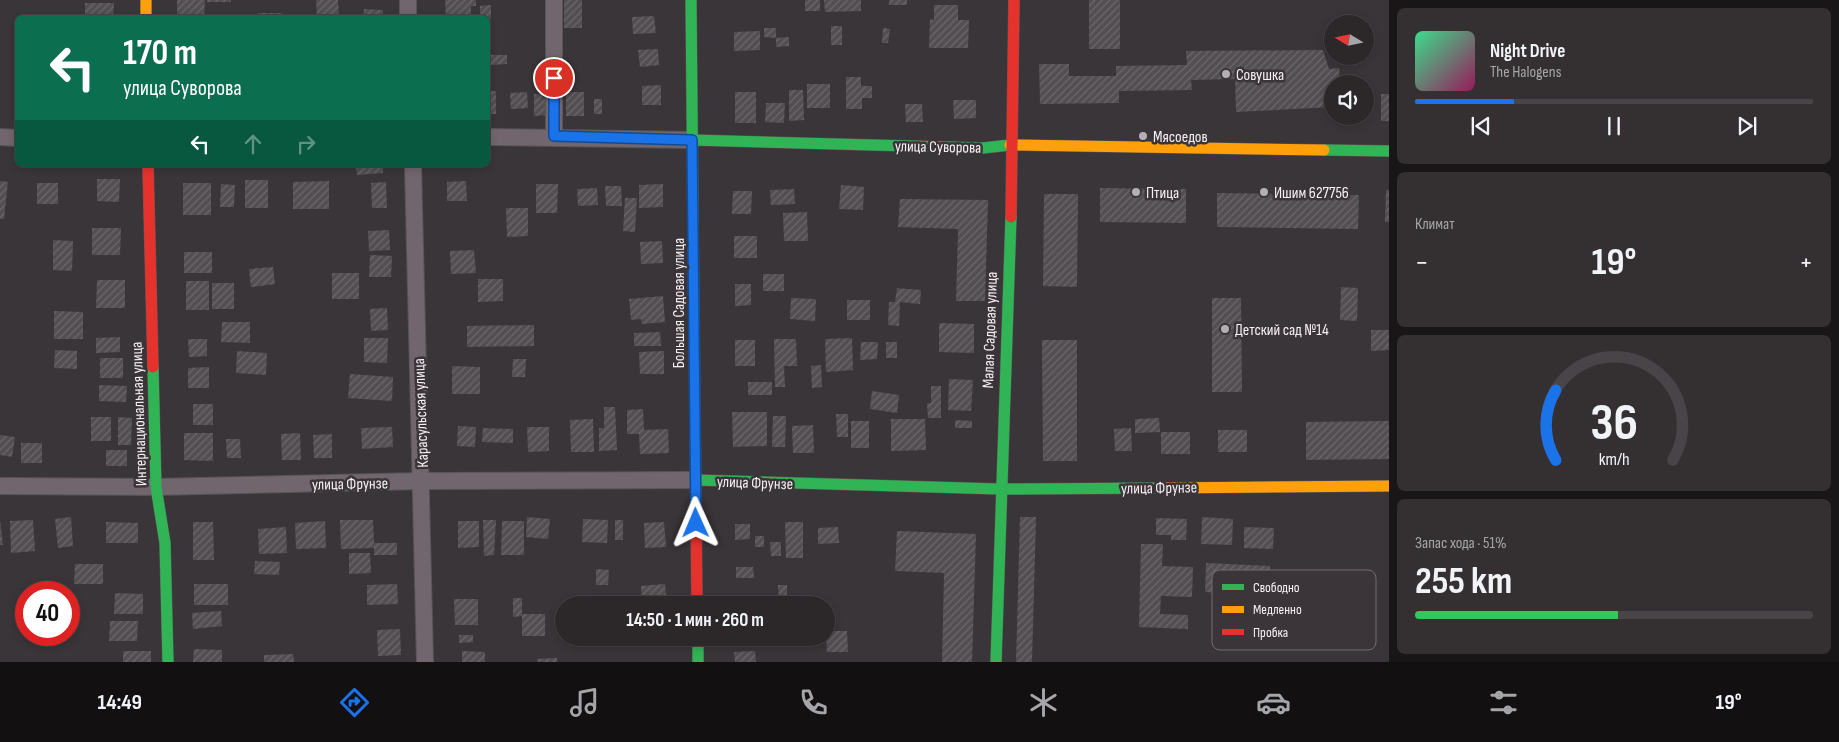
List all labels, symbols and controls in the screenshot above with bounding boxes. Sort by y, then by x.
north arrow [1324,15,1374,65]
map controls [1324,15,1374,125]
text: 170 m [123,32,197,75]
icon: left [40,35,105,100]
text: Night Drive [1490,40,1565,63]
pin [533,57,575,99]
text: The Halogens [1490,63,1561,82]
icon: arrive [540,64,568,92]
place label: Совушка [1236,66,1284,85]
marker: Совушка [1220,68,1232,80]
text: улица Суворова [123,75,242,102]
button: sound [1324,75,1374,125]
icon: previous [1467,112,1495,140]
icon: pause [1600,112,1628,140]
icon: next [1733,112,1761,140]
place label: Мясоедов [1153,128,1208,147]
icon: left [186,130,214,158]
icon: ahead [239,130,267,158]
icon: right [292,130,320,158]
marker: Мясоедов [1137,130,1149,142]
street label: улица Суворова [895,137,981,158]
place label: Птица [1146,184,1179,203]
place label: Ишим 627756 [1274,184,1349,203]
marker: Птица [1130,186,1142,198]
marker: Ишим 627756 [1258,186,1270,198]
text: Климат [1415,215,1455,234]
street label: Большая Садовая улица [670,238,689,368]
text: 19° [1592,240,1636,285]
text: − [1415,246,1429,279]
text: + [1799,246,1813,279]
street label: Малая Садовая улица [979,271,1002,389]
place label: Детский сад №14 [1235,321,1329,340]
marker: Детский сад №14 [1219,323,1231,335]
street label: Интернациональная улица [127,341,152,487]
street label: Карасульская улица [410,358,433,468]
text: 36 [1590,392,1638,455]
text: km/h [1599,449,1629,470]
street label: улица Фрунзе [717,473,793,494]
street label: улица Фрунзе [312,474,388,495]
street label: улица Фрунзе [1121,478,1197,499]
position arrow [669,496,721,548]
text: Запас хода · 51% [1415,534,1507,553]
text: 255 km [1415,559,1512,604]
legend [1212,570,1376,650]
text: Свободно [1253,579,1300,596]
speed limit sign: 40 [15,581,80,646]
text: Медленно [1253,601,1302,618]
text: 14:50 · 1 мин · 260 m [626,609,764,632]
text: Пробка [1253,624,1288,641]
icon: directions [337,685,372,720]
icon: music [567,685,602,720]
icon: phone [796,685,831,720]
icon: climate [1026,685,1061,720]
icon: car [1256,685,1291,720]
icon: filters [1486,685,1521,720]
text: 14:49 [97,689,142,716]
text: 19° [1716,689,1742,716]

